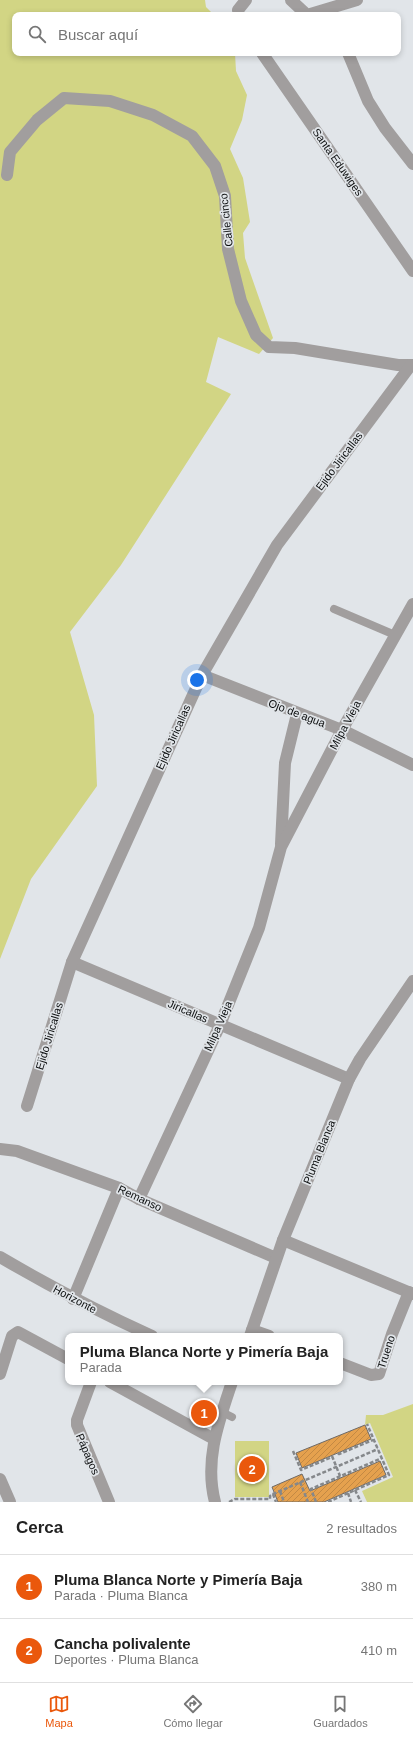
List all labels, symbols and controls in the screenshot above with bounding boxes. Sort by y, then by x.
search box [12,12,401,56]
icon: search [26,23,48,45]
text: Buscar aquí [58,26,138,43]
street label: Santa Eduwiges [310,126,366,198]
street label: Calle cinco [217,193,235,247]
street label: Ejido Jiricallas [313,429,365,492]
your location [187,670,207,690]
street label: Ojo de agua [267,697,328,730]
street label: Milpa Vieja [327,698,363,751]
street label: Ejido Jiricallas [153,702,193,771]
street label: Jiricallas [166,997,210,1025]
street label: Milpa Vieja [202,998,235,1053]
street label: Ejido Jiricallas [33,1000,65,1071]
street label: Pluma Blanca [301,1117,338,1186]
street label: Remanso [116,1183,164,1213]
street label: Horizonte [51,1283,99,1315]
popup [65,1333,343,1385]
street label: Trueno [375,1334,397,1370]
text: Pluma Blanca Norte y Pimería Baja [80,1343,328,1360]
text: Parada [80,1360,122,1375]
pin: 1 [191,1398,217,1428]
street label: Pápagos [74,1432,102,1477]
pin: 2 [239,1454,265,1484]
text: Cerca [16,1518,63,1537]
text: 2 resultados [326,1521,397,1536]
text: Pluma Blanca Norte y Pimería Baja [54,1571,302,1588]
text: 1 [25,1579,33,1594]
text: 380 m [361,1579,397,1594]
text: Parada · Pluma Blanca [54,1588,188,1603]
text: Cancha polivalente [54,1635,191,1652]
text: 2 [25,1643,33,1658]
text: 410 m [361,1643,397,1658]
text: Deportes · Pluma Blanca [54,1652,199,1667]
tab: Mapa [45,1693,73,1729]
tab: Cómo llegar [163,1693,223,1729]
tab: Guardados [313,1693,368,1729]

